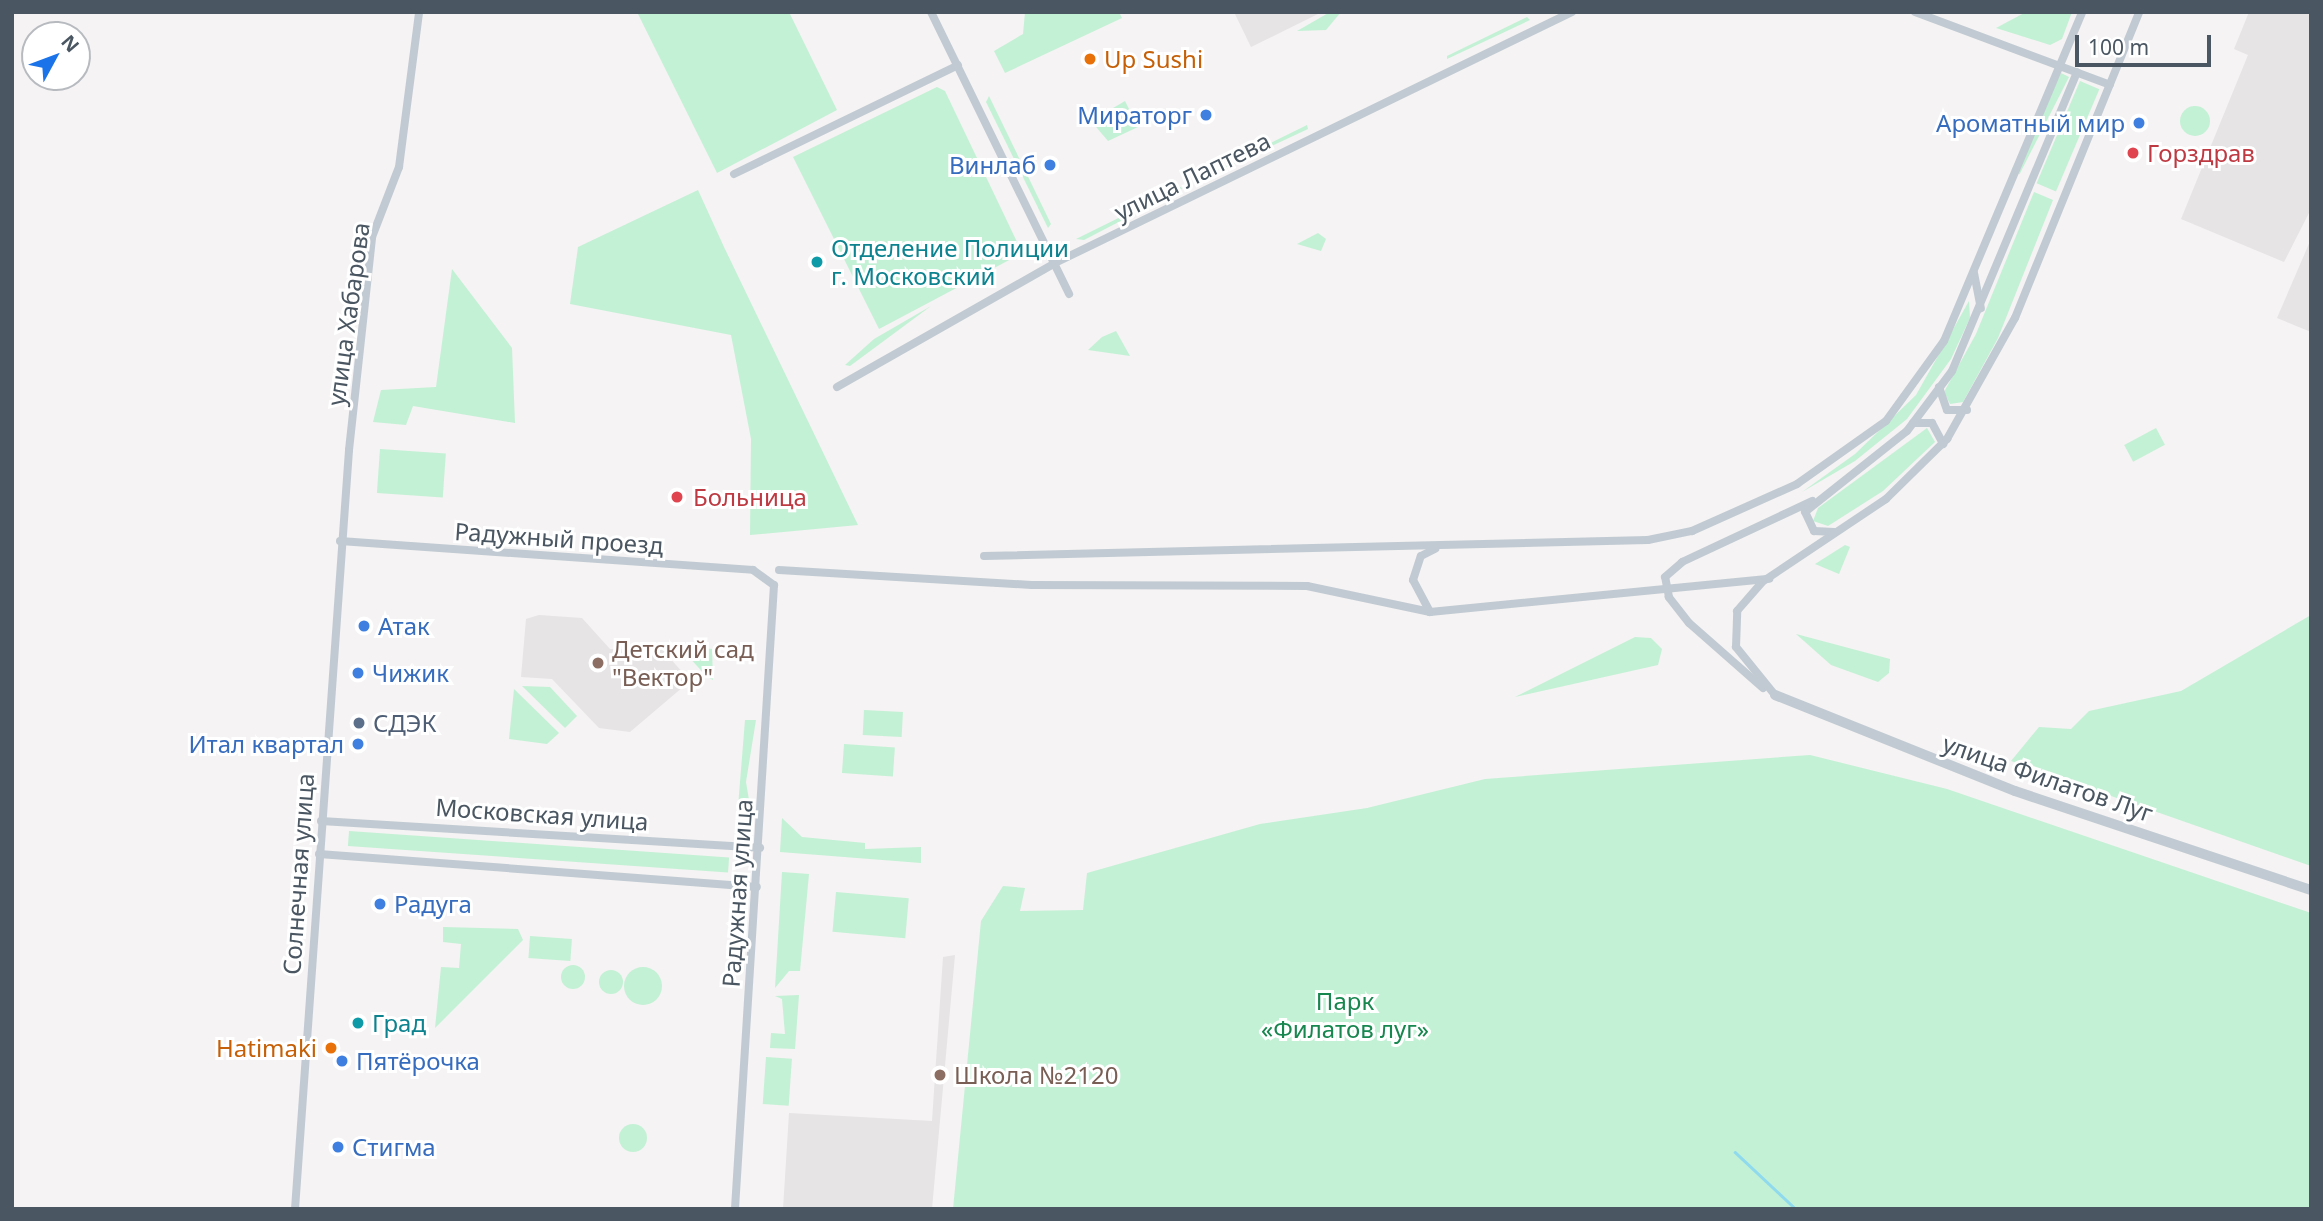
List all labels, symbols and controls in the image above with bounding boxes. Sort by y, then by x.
north arrow [21,21,91,91]
scale bar [2078,21,2214,65]
text: N [55,29,85,58]
text: 100 m [2088,33,2149,61]
place label: Up Sushi [1104,45,1203,73]
marker: Up Sushi [1082,51,1098,67]
place label: Мираторг [1077,101,1192,129]
marker: Мираторг [1198,107,1214,123]
place label: Ароматный мир [1936,109,2125,137]
marker: Ароматный мир [2131,115,2147,131]
street label: улица Лаптева [1109,126,1275,226]
place label: Горздрав [2147,139,2255,167]
marker: Горздрав [2125,145,2141,161]
place label: Винлаб [949,151,1036,179]
marker: Винлаб [1042,157,1058,173]
street label: улица Хабарова [321,220,375,408]
place label: Отделение Полиции г. Московский [831,234,1069,290]
marker: Отделение Полиции г. Московский [809,254,825,270]
place label: Больница [693,483,807,511]
marker: Больница [667,487,687,507]
street label: Радужный проезд [454,516,664,560]
place label: Атак [378,612,430,640]
marker: Атак [356,618,372,634]
place label: Детский сад "Вектор" [612,635,754,691]
marker: Детский сад "Вектор" [590,655,606,671]
place label: Чижик [372,659,449,687]
marker: Чижик [350,665,366,681]
place label: СДЭК [373,709,436,737]
marker: СДЭК [351,715,367,731]
street label: улица Филатов Луг [1939,729,2157,827]
place label: Итал квартал [188,730,344,758]
marker: Итал квартал [350,736,366,752]
street label: Солнечная улица [277,772,319,976]
street label: Московская улица [435,792,649,836]
street label: Радужная улица [716,798,758,988]
place label: Радуга [394,890,472,918]
marker: Радуга [372,896,388,912]
park label: Парк «Филатов луг» [1261,987,1429,1043]
place label: Град [372,1009,426,1037]
marker: Град [350,1015,366,1031]
place label: Hatimaki [216,1034,317,1062]
marker: Hatimaki [323,1040,339,1056]
place label: Пятёрочка [356,1047,480,1075]
marker: Пятёрочка [334,1053,350,1069]
place label: Школа №2120 [954,1061,1118,1089]
marker: Школа №2120 [932,1067,948,1083]
place label: Стигма [352,1133,436,1161]
marker: Стигма [330,1139,346,1155]

